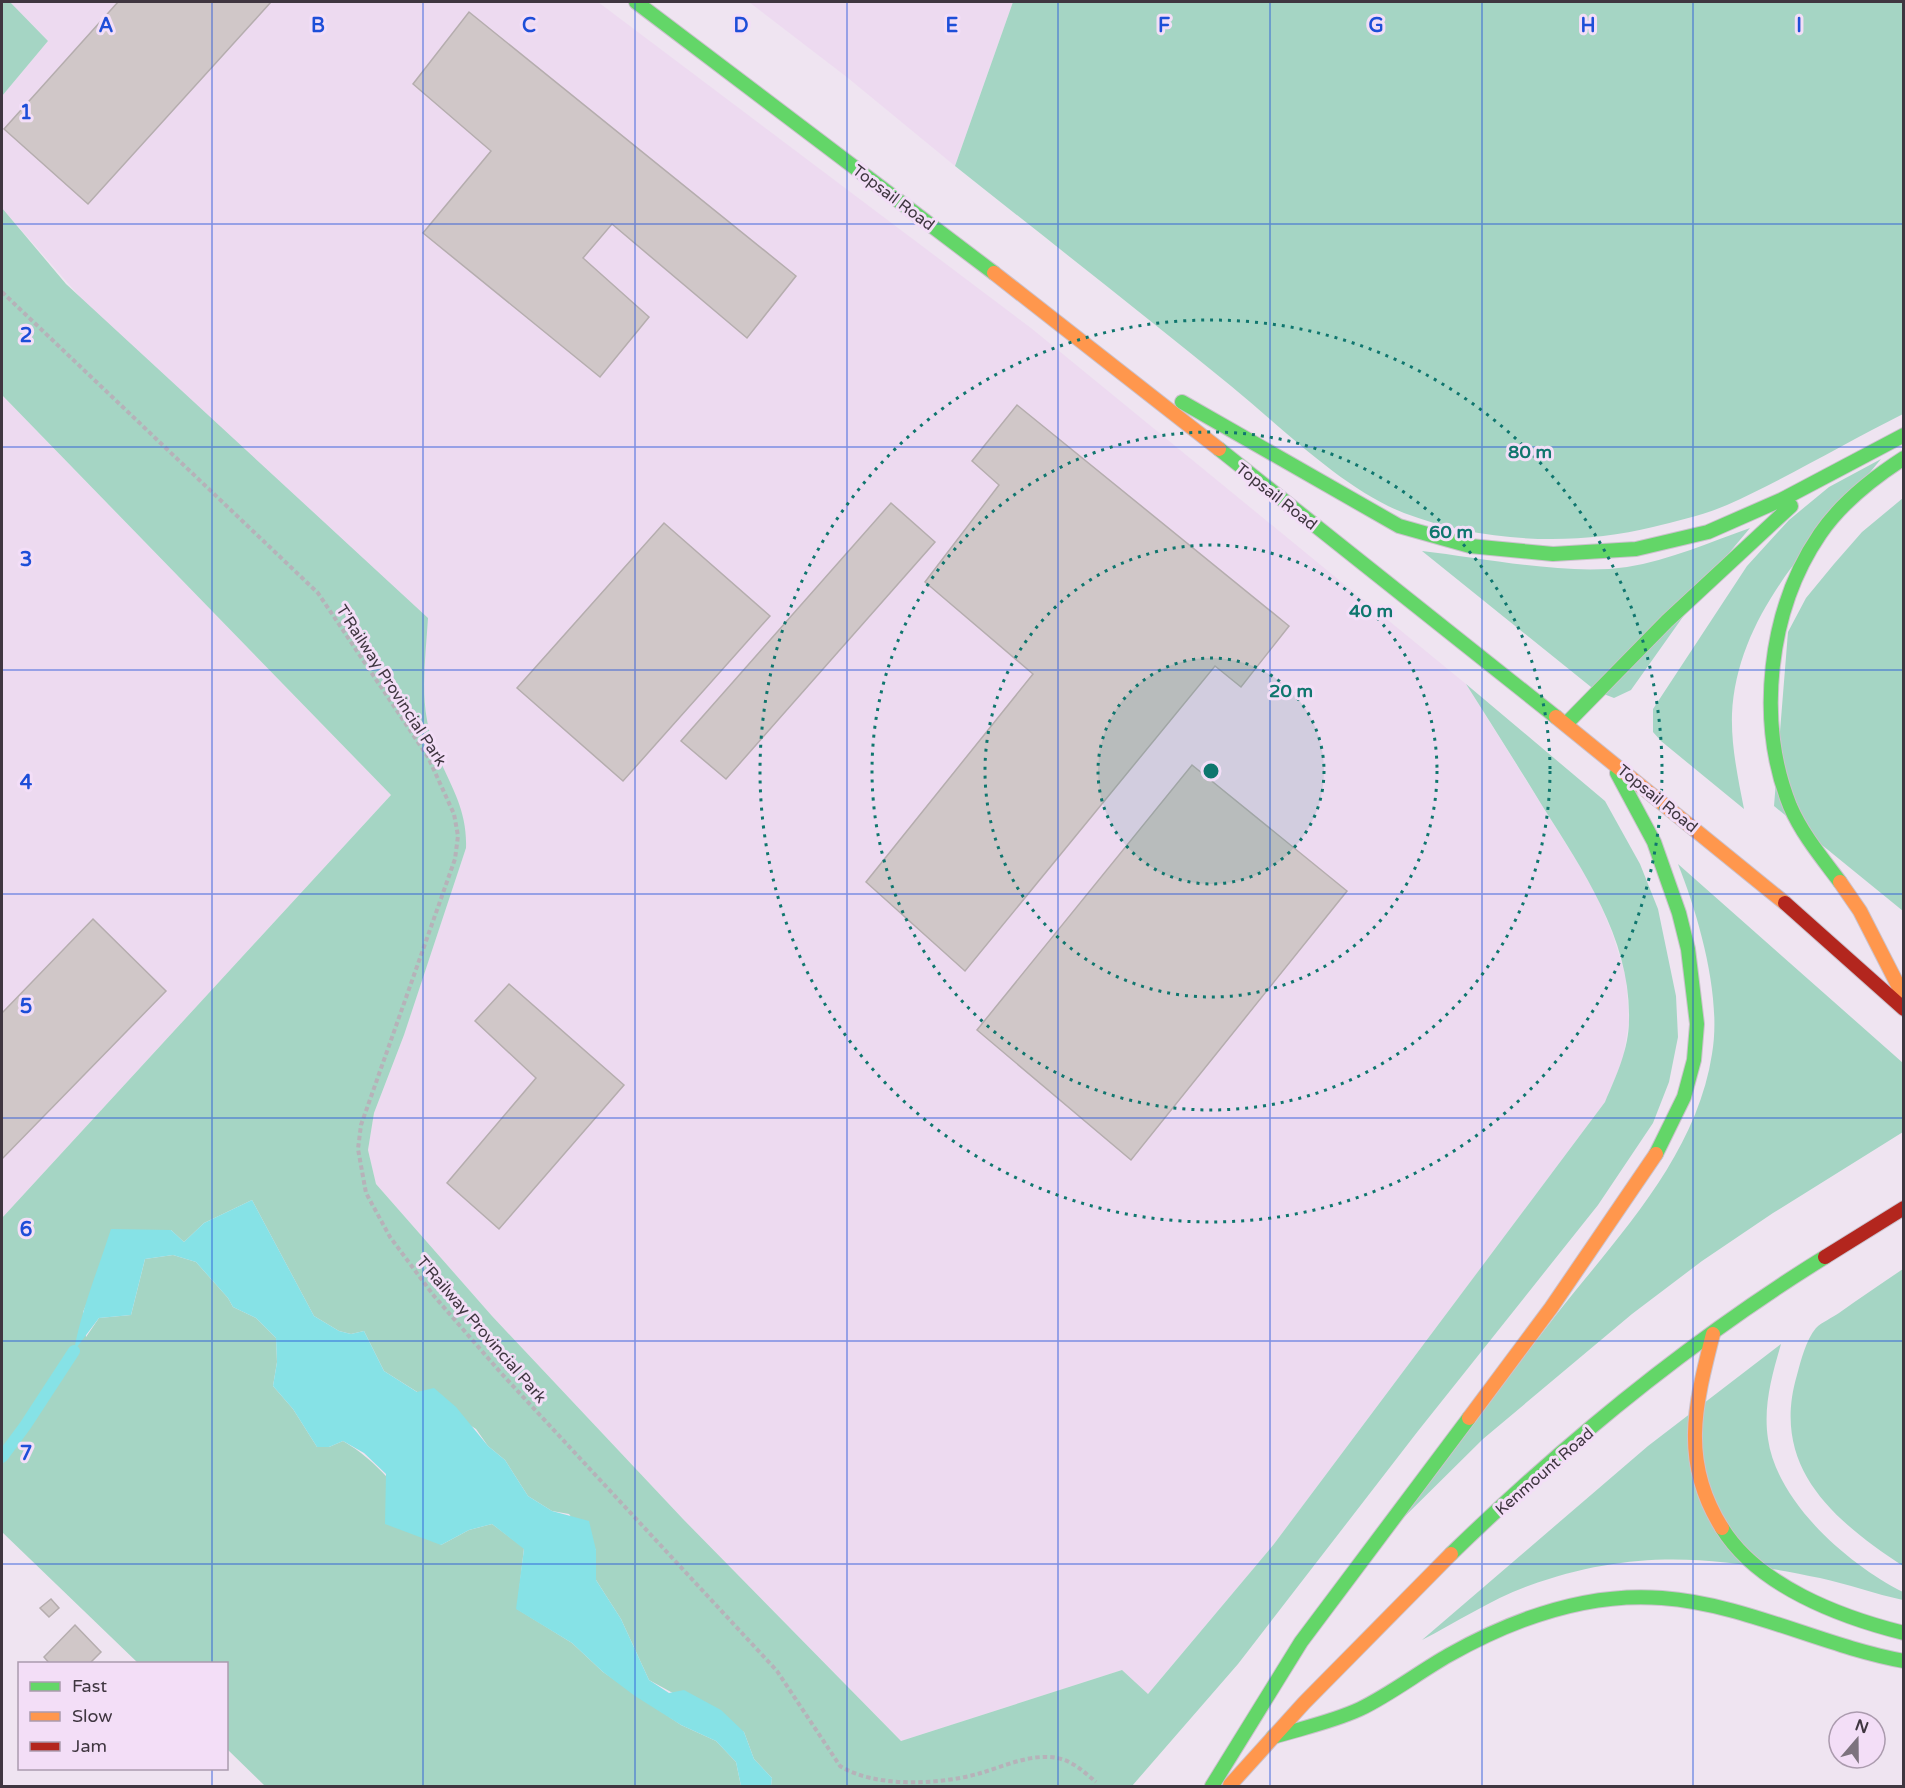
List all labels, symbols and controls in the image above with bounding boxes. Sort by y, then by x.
text: A [99,14,114,38]
text: B [311,14,325,38]
text: C [522,14,536,38]
text: D [733,14,749,38]
text: E [946,14,959,38]
text: F [1158,14,1170,38]
text: G [1368,14,1384,38]
text: H [1580,14,1596,38]
text: I [1796,14,1802,38]
text: 1 [20,101,32,125]
street label: Topsail Road [848,160,938,235]
text: 2 [20,324,32,348]
text: 80 m [1508,441,1552,463]
street label: Topsail Road [1232,459,1321,535]
text: 60 m [1429,521,1473,543]
text: 3 [20,548,32,572]
text: 40 m [1349,600,1393,622]
street label: T’Railway Provincial Park [332,601,451,770]
text: 20 m [1269,680,1313,702]
street label: Topsail Road [1613,760,1702,837]
centre of rings [1201,761,1221,781]
text: 4 [20,771,33,795]
text: 5 [20,995,32,1019]
text: 6 [20,1218,32,1242]
street label: T’Railway Provincial Park [412,1252,551,1407]
street label: Kenmount Road [1491,1424,1598,1520]
text: 7 [20,1442,32,1466]
legend [18,1662,228,1770]
text: Fast [72,1675,107,1697]
text: Slow [72,1705,113,1727]
north arrow [1827,1710,1887,1770]
text: N [1852,1715,1871,1738]
text: Jam [72,1735,107,1757]

